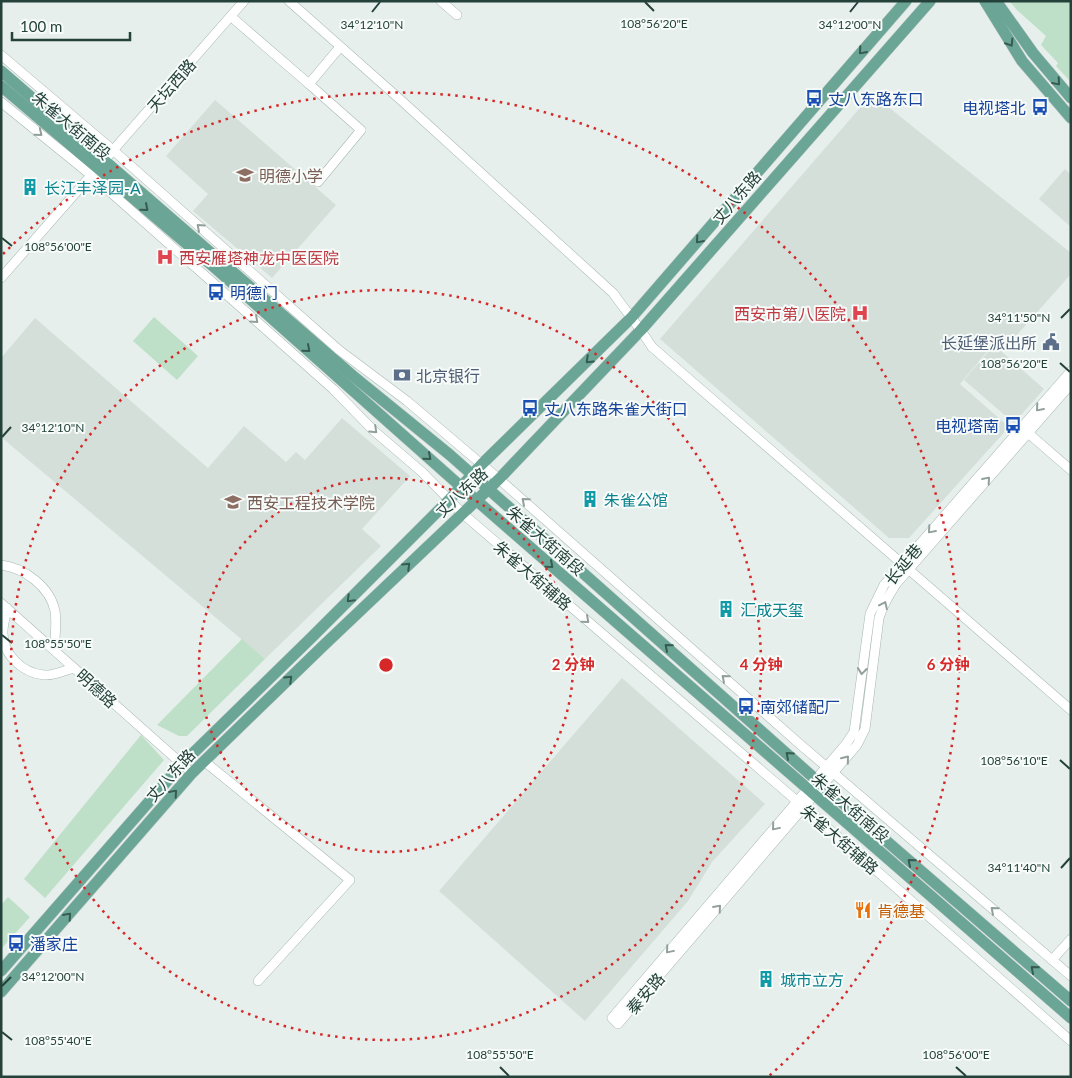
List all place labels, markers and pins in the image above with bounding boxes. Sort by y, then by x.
bus stop icon: 丈八东路东口 [804,88,824,108]
place label: 丈八东路东口 [828,89,924,108]
bus stop icon: 电视塔北 [1030,97,1050,117]
place label: 电视塔北 [962,98,1026,117]
school or university icon: 明德小学 [235,165,255,185]
place label: 明德小学 [259,166,323,185]
building icon: 长江丰泽园-A [20,177,40,197]
place label: 长江丰泽园-A [44,178,141,197]
hospital icon: 西安雁塔神龙中医医院 [155,247,175,267]
place label: 西安雁塔神龙中医医院 [179,248,339,267]
bus stop icon: 明德门 [206,282,226,302]
place label: 明德门 [230,283,278,302]
hospital icon: 西安市第八医院 [850,303,870,323]
place label: 西安市第八医院 [734,304,846,323]
public building icon: 长延堡派出所 [1041,332,1061,352]
place label: 长延堡派出所 [941,333,1037,352]
bank icon: 北京银行 [392,365,412,385]
place label: 北京银行 [416,366,480,385]
bus stop icon: 丈八东路朱雀大街口 [520,398,540,418]
place label: 丈八东路朱雀大街口 [544,399,688,418]
bus stop icon: 电视塔南 [1003,415,1023,435]
place label: 电视塔南 [935,416,999,435]
building icon: 朱雀公馆 [580,489,600,509]
place label: 朱雀公馆 [604,490,668,509]
school or university icon: 西安工程技术学院 [223,492,243,512]
place label: 西安工程技术学院 [247,493,375,512]
building icon: 汇成天玺 [716,599,736,619]
place label: 汇成天玺 [740,600,804,619]
centre of rings [377,656,395,674]
bus stop icon: 南郊储配厂 [736,696,756,716]
place label: 南郊储配厂 [760,697,840,716]
restaurant icon: 肯德基 [853,900,873,920]
place label: 肯德基 [877,901,925,920]
bus stop icon: 潘家庄 [6,933,26,953]
place label: 潘家庄 [30,934,78,953]
building icon: 城市立方 [756,969,776,989]
place label: 城市立方 [780,970,844,989]

